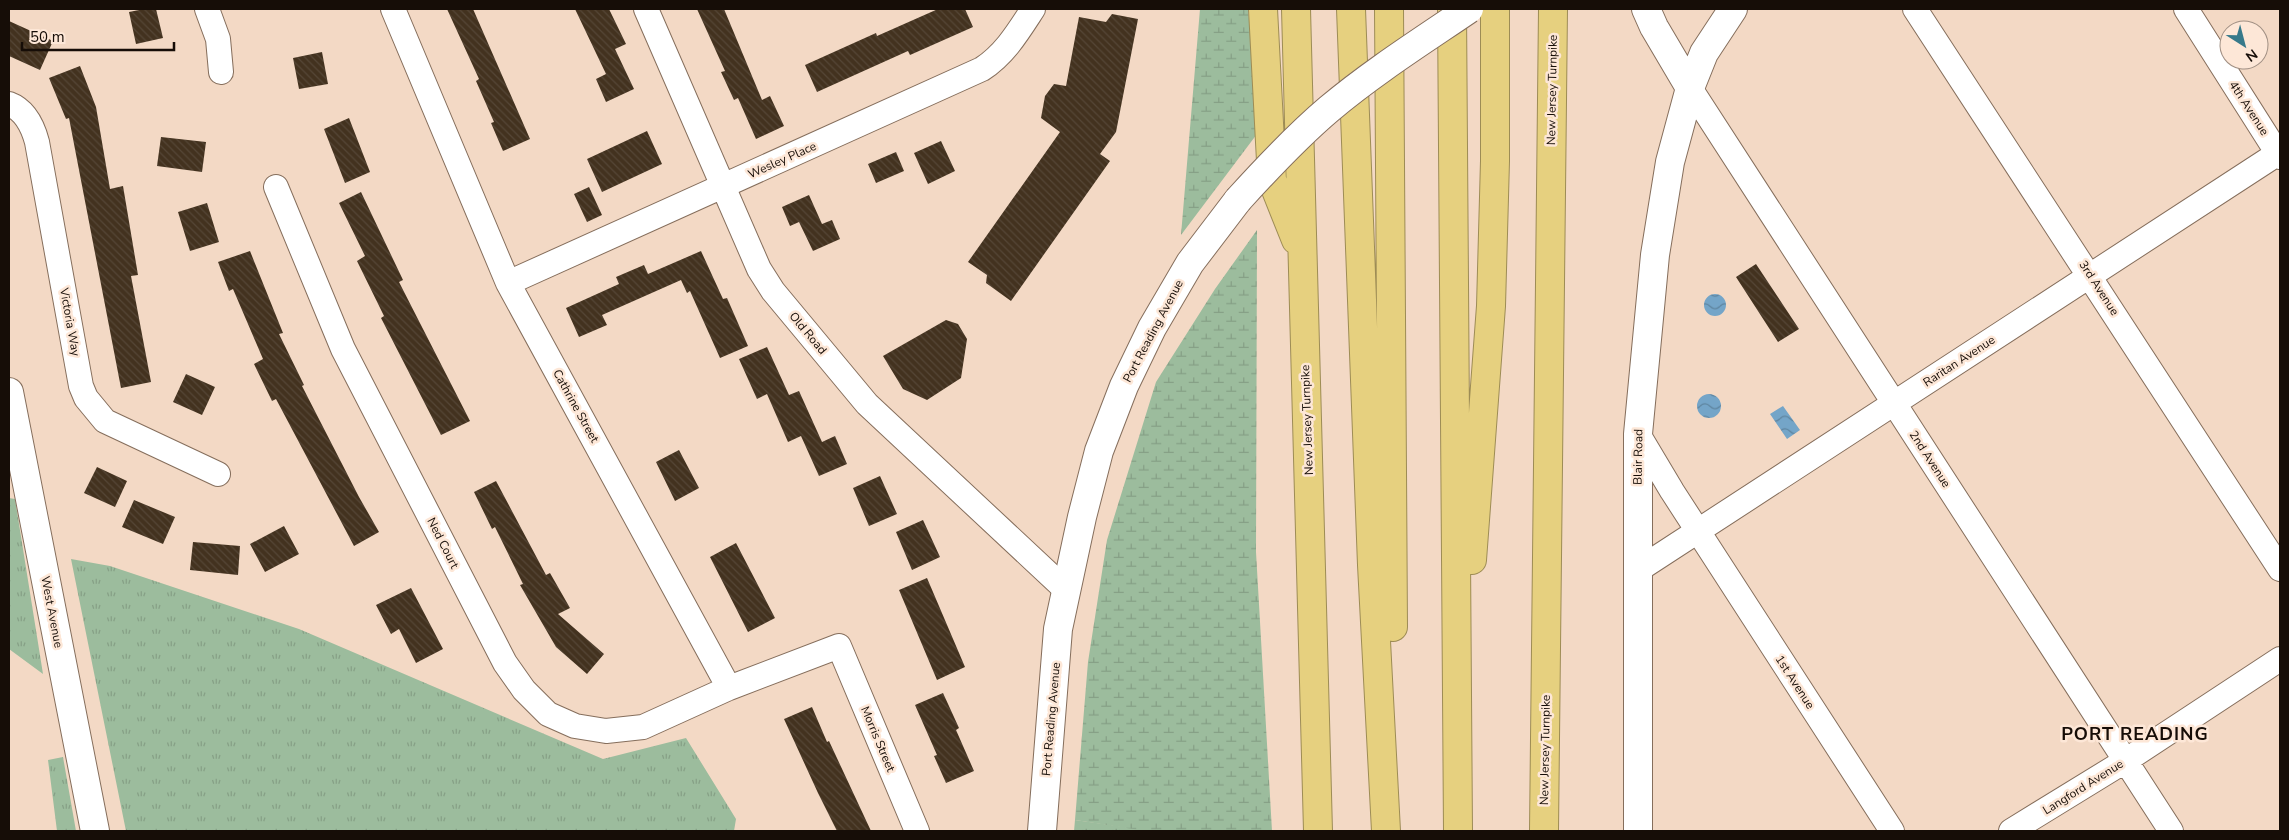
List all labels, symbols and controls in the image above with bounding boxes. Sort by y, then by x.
scale bar [22,20,175,52]
north arrow [2219,20,2269,70]
text: 50 m [30,27,65,47]
street label: New Jersey Turnpike [1543,35,1561,145]
text: N [2242,44,2261,66]
street label: 4th Avenue [2225,78,2273,138]
street label: Wesley Place [745,138,819,182]
street label: 3rd Avenue [2075,257,2123,319]
street label: Port Reading Avenue [1119,277,1187,385]
street label: Victoria Way [56,286,84,358]
street label: Old Road [786,308,830,358]
street label: Raritan Avenue [1920,332,1998,390]
street label: New Jersey Turnpike [1297,365,1317,475]
street label: Cathrine Street [549,367,603,446]
street label: 2nd Avenue [1906,427,1954,491]
street label: Blair Road [1630,429,1646,485]
street label: Ned Court [423,515,463,572]
street label: West Avenue [37,575,67,649]
street label: 1st Avenue [1772,652,1818,712]
street label: Port Reading Avenue [1038,661,1064,777]
street label: New Jersey Turnpike [1536,695,1554,805]
street label: Morris Street [857,704,899,775]
district label: PORT READING [2061,722,2209,746]
street label: Langford Avenue [2040,756,2126,818]

